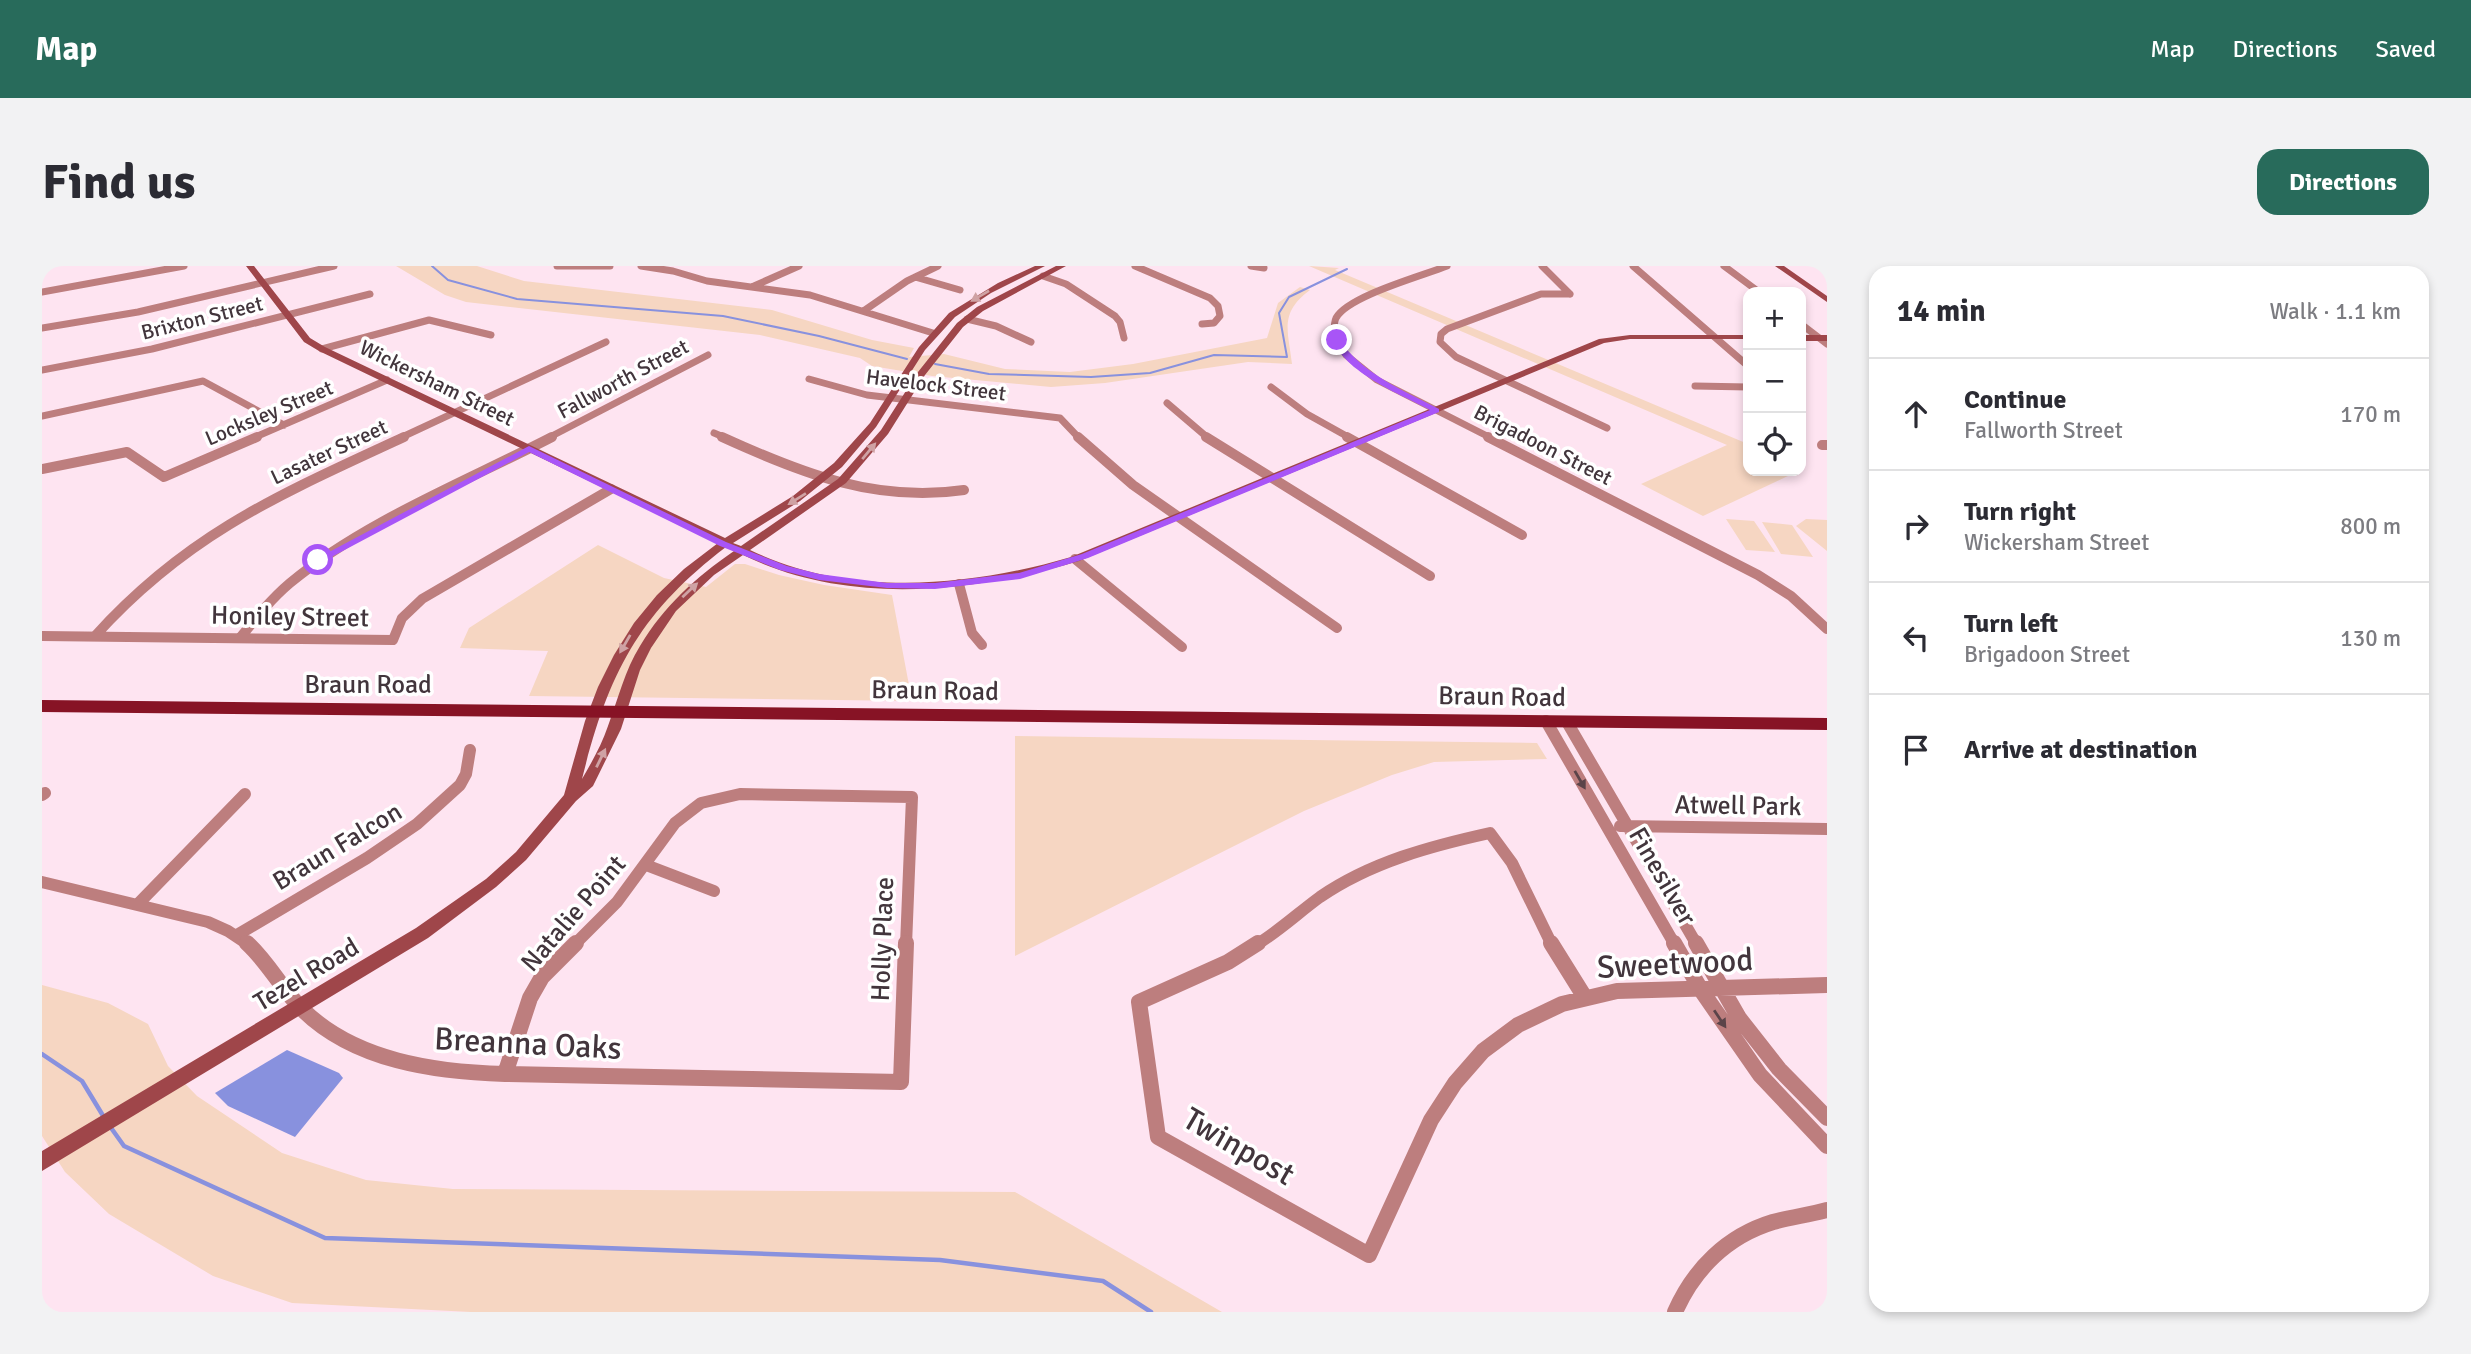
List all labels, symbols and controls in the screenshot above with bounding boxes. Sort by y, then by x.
text: Map [35,29,97,70]
text: Map [2150,34,2195,64]
text: Directions [2233,34,2338,64]
text: Saved [2376,34,2436,64]
button: Directions [2257,149,2429,215]
text: Find us [42,152,195,212]
map controls [1743,287,1806,476]
button: + [1743,287,1806,350]
street label: Brixton Street [138,290,266,346]
one-way arrow [970,290,989,302]
text: 14 min [1897,293,1986,330]
text: Walk · 1.1 km [2269,297,2401,326]
route end [1321,324,1352,355]
street label: Fallworth Street [553,333,693,425]
street label: Wickersham Street [355,334,519,432]
button: − [1743,350,1806,413]
street label: Havelock Street [864,364,1008,406]
street label: Locksley Street [201,374,337,452]
text: Continue [1964,384,2066,416]
icon: ahead [1897,395,1935,433]
street label: Brigadoon Street [1470,399,1616,491]
text: 170 m [2340,400,2401,429]
button: locate [1743,413,1806,476]
street label: Lasater Street [267,414,391,490]
text: Fallworth Street [1964,416,2123,445]
one-way arrow [861,443,876,460]
one-way arrow [787,492,806,505]
text: Turn right [1964,496,2076,528]
icon: right [1897,507,1935,545]
text: 800 m [2340,512,2401,541]
text: Wickersham Street [1964,528,2149,557]
route start [302,544,333,575]
one-way arrow [681,582,699,598]
street label: Honiley Street [211,600,369,634]
text: Turn left [1964,608,2058,640]
icon: left [1897,619,1935,657]
text: 130 m [2340,624,2401,653]
one-way arrow [619,634,631,654]
text: Brigadoon Street [1964,640,2130,669]
street label: Braun Road [304,669,432,701]
street label: Braun Road [871,674,999,708]
street label: Braun Road [1438,680,1566,714]
icon: arrive [1897,731,1935,769]
text: Arrive at destination [1964,734,2197,766]
one-way arrow [596,748,607,768]
one-way arrow [1574,771,1586,790]
street label: Atwell Park [1674,789,1802,823]
street label: Braun Falcon [267,796,408,898]
street label: Finesilver [1621,822,1703,932]
street label: Natalie Point [514,849,633,979]
street label: Holly Place [865,876,901,1002]
street label: Tezel Road [248,931,365,1019]
street label: Sweetwood [1596,940,1754,987]
one-way arrow [1713,1009,1726,1028]
street label: Breanna Oaks [433,1019,623,1068]
street label: Twinpost [1176,1099,1301,1194]

